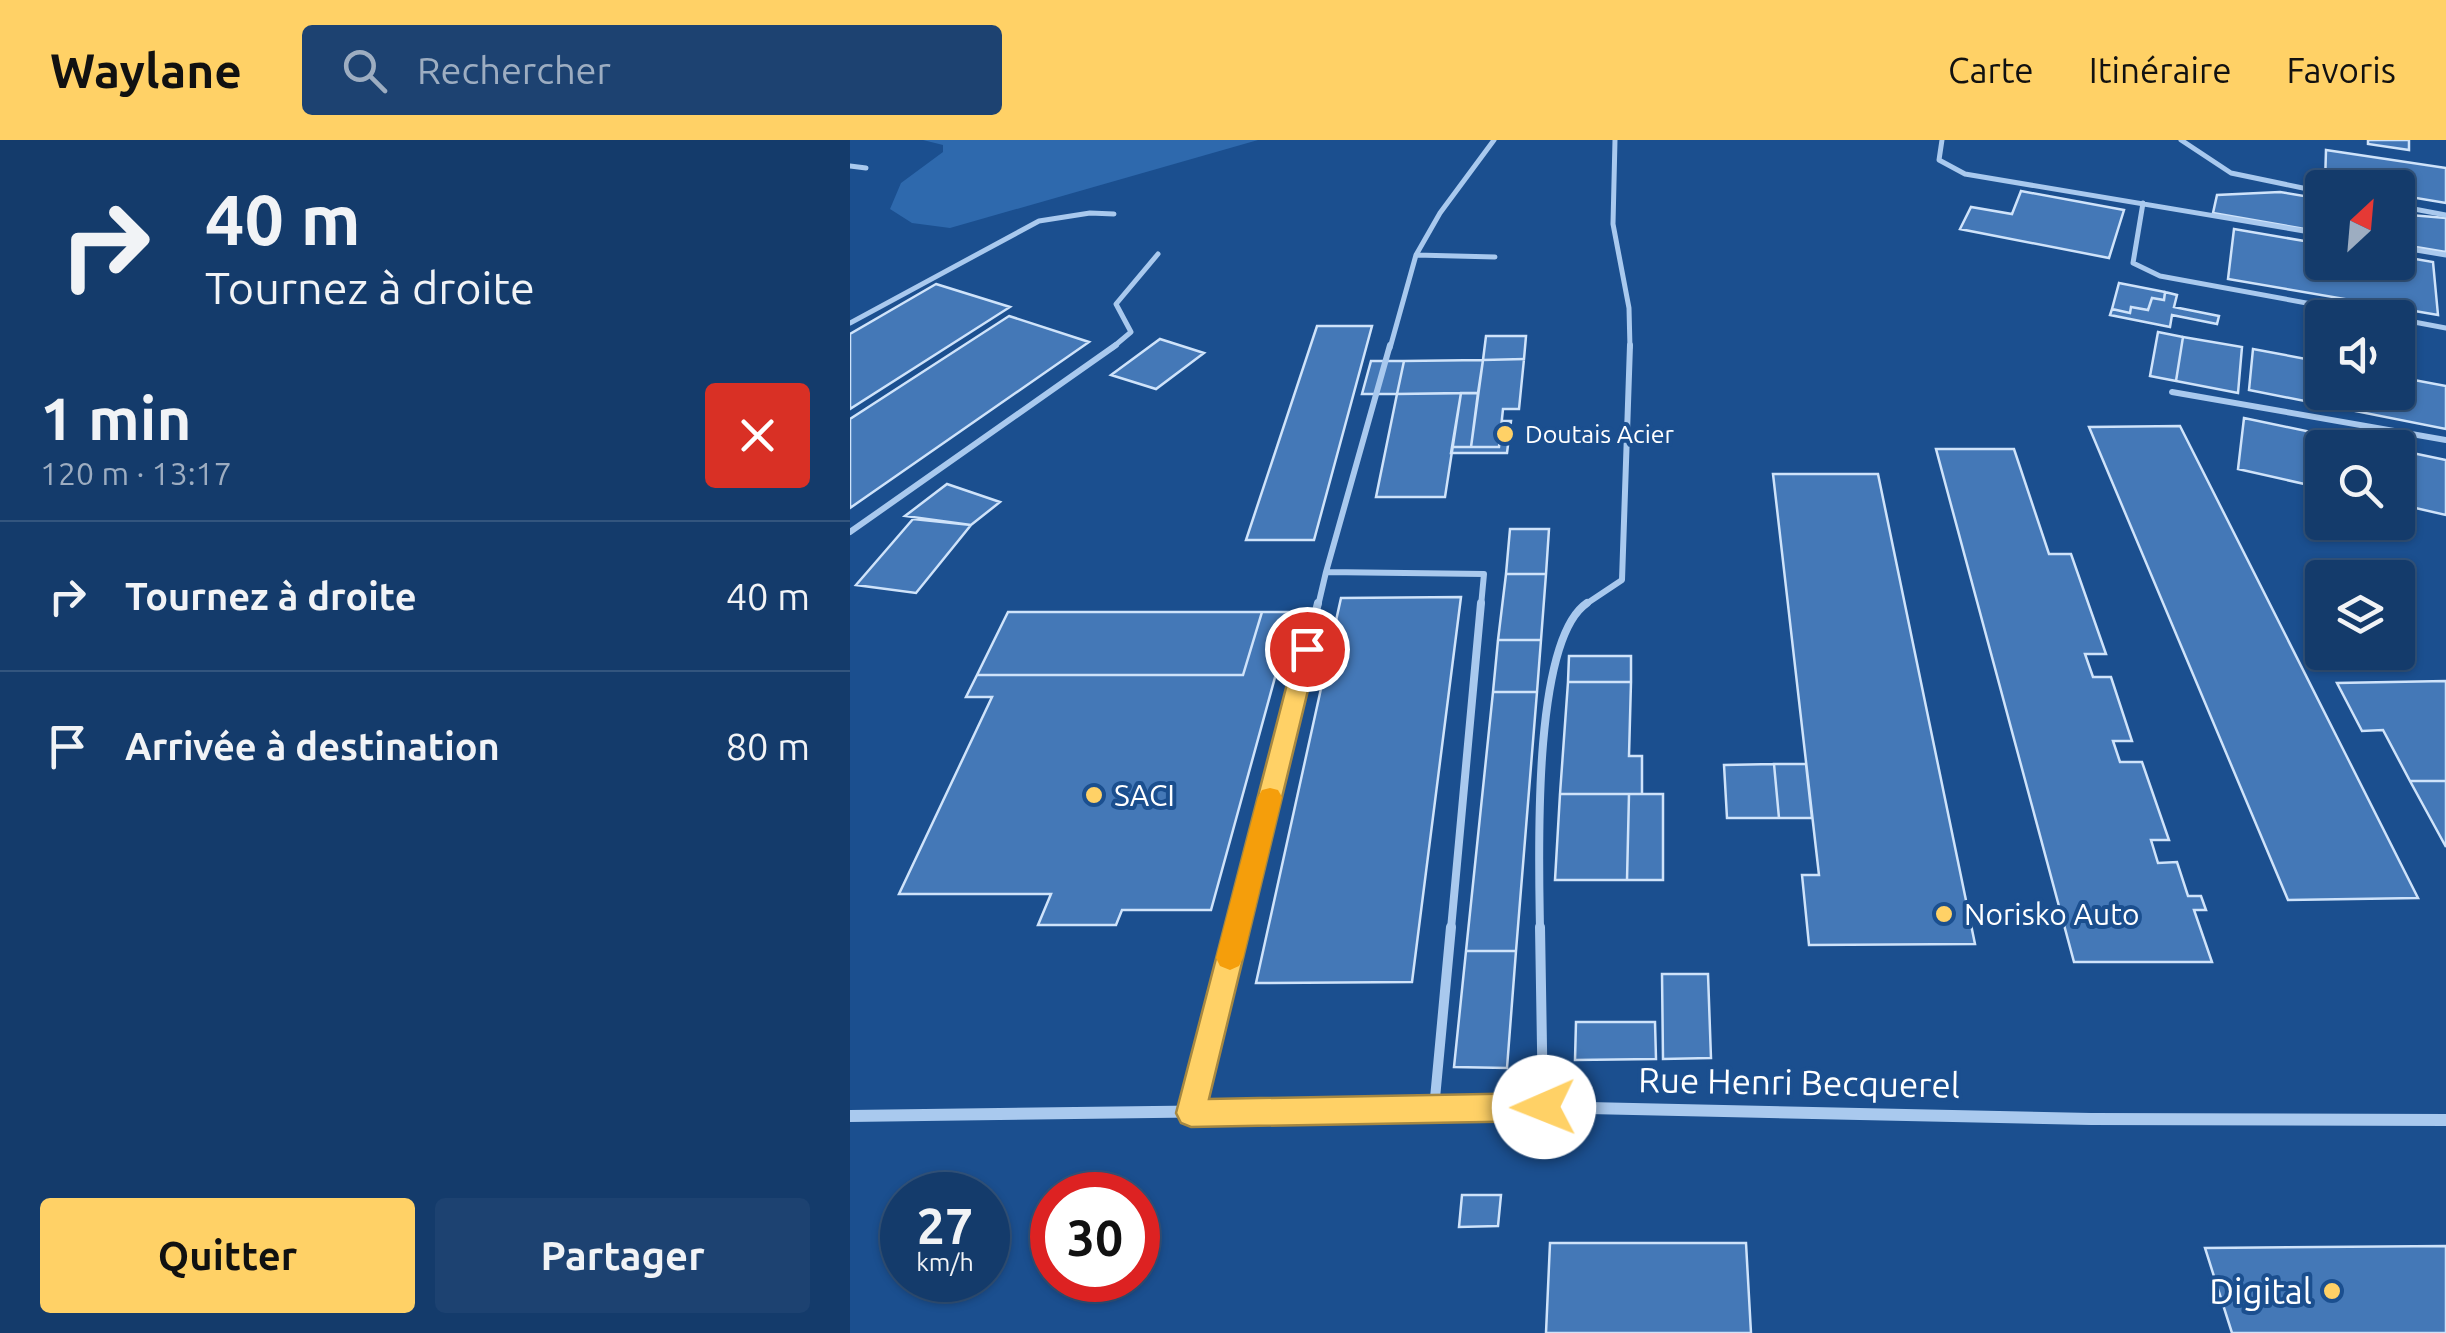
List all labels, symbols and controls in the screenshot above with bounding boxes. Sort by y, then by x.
search box [302,25,1002,115]
text: Waylane [50,43,242,97]
icon: search [337,43,392,98]
text: Rechercher [417,49,611,91]
text: Carte [1948,50,2034,90]
text: Itinéraire [2089,50,2232,90]
text: Favoris [2287,50,2396,90]
north arrow [2305,170,2415,280]
map controls [2305,170,2415,670]
icon: right [40,180,170,310]
text: 40 m [205,180,361,258]
text: Tournez à droite [205,262,535,313]
button: sound [2305,300,2415,410]
button: close [705,383,810,488]
text: 1 min [40,384,192,451]
place label: Doutais Acier [1525,420,1675,448]
marker: Doutais Acier [1494,423,1516,445]
button: search [2305,430,2415,540]
text: 120 m · 13:17 [40,455,232,491]
button: layers [2305,560,2415,670]
icon: right [40,569,95,624]
text: Tournez à droite [125,575,417,617]
text: 40 m [726,575,810,617]
pin [1265,607,1350,692]
icon: arrive [1280,622,1335,677]
icon: arrive [40,719,95,774]
text: Arrivée à destination [125,725,500,767]
text: 80 m [726,725,810,767]
place label: SACI [1114,778,1175,812]
marker: SACI [1083,784,1105,806]
place label: Norisko Auto [1964,897,2140,931]
marker: Norisko Auto [1933,903,1955,925]
position arrow [1492,1055,1596,1159]
street label: Rue Henri Becquerel [1638,1059,1960,1105]
speed limit sign: 30 [1030,1172,1160,1302]
text: 27 [917,1197,973,1253]
button: Quitter [40,1198,415,1313]
button: Partager [435,1198,810,1313]
text: km/h [916,1248,974,1276]
place label: Digital [2209,1271,2312,1311]
marker: Digital [2321,1280,2343,1302]

